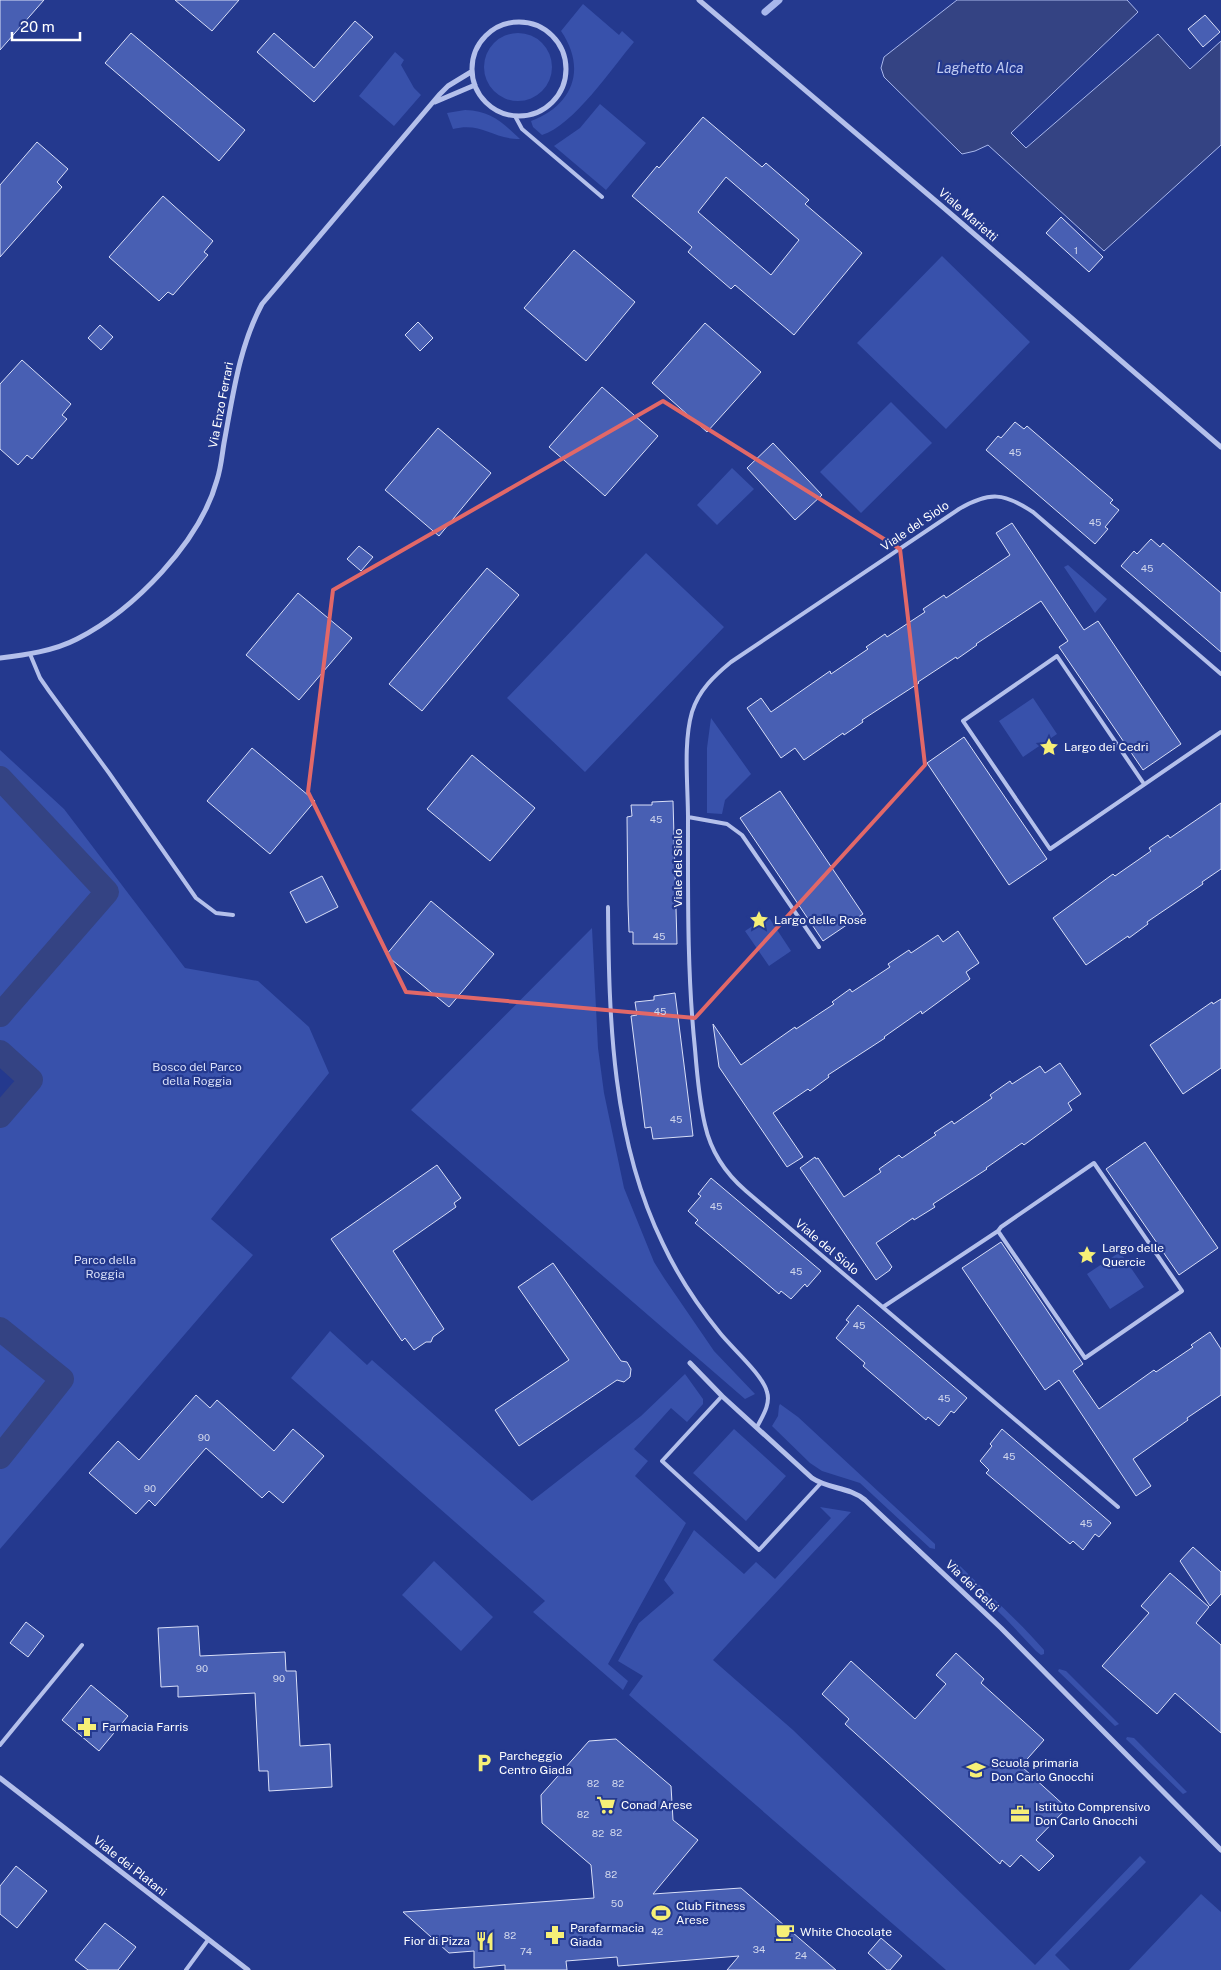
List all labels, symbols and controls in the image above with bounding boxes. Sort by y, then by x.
scale bar [12,10,80,42]
text: 20 m [20,18,55,35]
water label: Laghetto Alca [936,60,1024,76]
street label: Viale Marietti [936,186,1000,244]
house number: 1 [1074,244,1078,256]
street label: Via Enzo Ferrari [206,361,236,449]
house number: 45 [1009,446,1021,458]
street label: Viale del Siolo [878,498,952,554]
house number: 45 [1089,516,1101,528]
house number: 45 [1141,562,1153,574]
place icon: Largo dei Cedri [1038,736,1060,758]
place label: Largo dei Cedri [1064,740,1148,754]
house number: 45 [650,813,662,825]
street label: Viale del Siolo [671,828,685,907]
place icon: Largo delle Rose [748,909,770,931]
place label: Largo delle Rose [774,913,867,927]
house number: 45 [653,930,665,942]
house number: 45 [654,1005,666,1017]
park label: Bosco del Parco della Roggia [152,1060,242,1088]
house number: 45 [670,1113,682,1125]
house number: 45 [710,1200,722,1212]
street label: Viale del Siolo [792,1216,862,1278]
place label: Largo delle Quercie [1102,1241,1164,1269]
place icon: Largo delle Quercie [1076,1244,1098,1266]
park label: Parco della Roggia [74,1253,136,1281]
house number: 45 [790,1265,802,1277]
house number: 45 [853,1319,865,1331]
house number: 45 [938,1392,950,1404]
house number: 90 [198,1431,210,1443]
house number: 45 [1003,1450,1015,1462]
house number: 90 [144,1482,156,1494]
house number: 45 [1080,1517,1092,1529]
street label: Via dei Gelsi [943,1557,1001,1615]
house number: 90 [196,1662,208,1674]
house number: 90 [273,1672,285,1684]
pharmacy icon: Farmacia Farris [76,1716,98,1738]
place label: Farmacia Farris [102,1720,188,1734]
place label: Parcheggio Centro Giada [499,1749,572,1777]
parking icon: Parcheggio Centro Giada [473,1752,495,1774]
place label: Scuola primaria Don Carlo Gnocchi [991,1756,1094,1784]
school or university icon: Scuola primaria Don Carlo Gnocchi [965,1759,987,1781]
house number: 82 [587,1777,599,1789]
house number: 82 [612,1777,624,1789]
supermarket icon: Conad Arese [595,1794,617,1816]
place label: Conad Arese [621,1798,693,1812]
place label: Istituto Comprensivo Don Carlo Gnocchi [1035,1800,1150,1828]
office icon: Istituto Comprensivo Don Carlo Gnocchi [1009,1803,1031,1825]
house number: 82 [577,1808,589,1820]
house number: 82 [610,1826,622,1838]
house number: 82 [592,1827,604,1839]
street label: Viale dei Platani [91,1833,169,1899]
house number: 82 [605,1868,617,1880]
house number: 50 [611,1897,623,1909]
place label: Club Fitness Arese [676,1899,745,1927]
sports icon: Club Fitness Arese [650,1902,672,1924]
place label: Parafarmacia Giada [570,1921,644,1949]
cafe icon: White Chocolate [774,1921,796,1943]
pharmacy icon: Parafarmacia Giada [544,1924,566,1946]
house number: 42 [651,1925,663,1937]
place label: White Chocolate [800,1925,892,1939]
house number: 82 [504,1929,516,1941]
restaurant icon: Fior di Pizza [474,1930,496,1952]
place label: Fior di Pizza [404,1934,470,1948]
house number: 34 [753,1943,765,1955]
house number: 74 [520,1945,532,1957]
house number: 24 [795,1949,807,1961]

